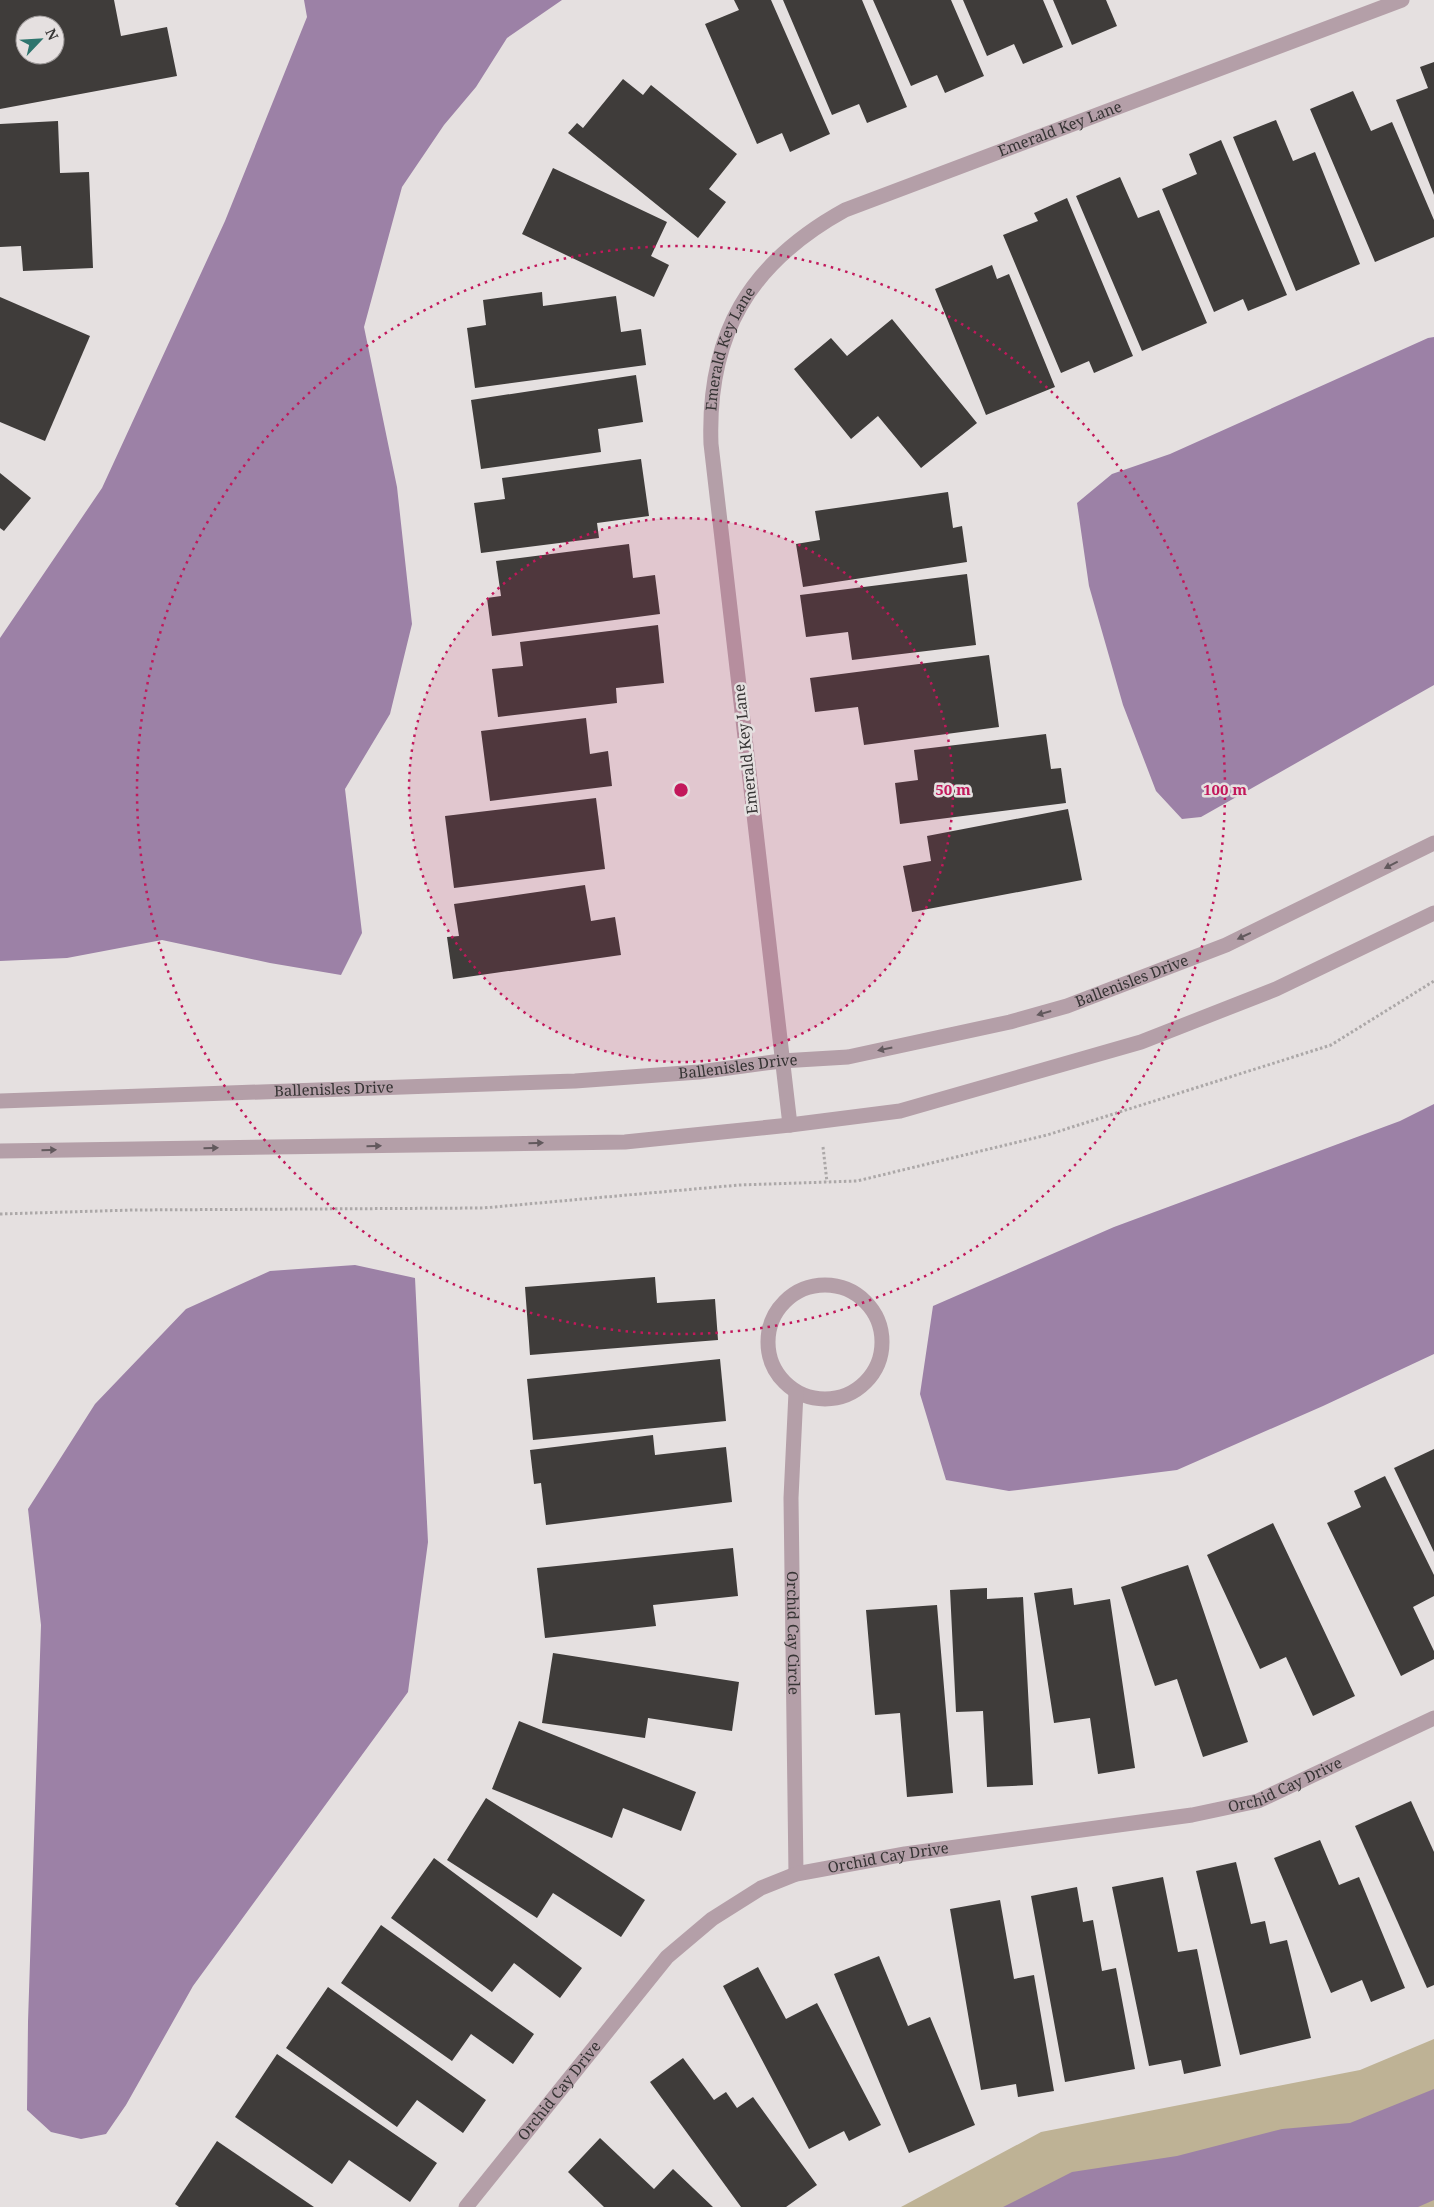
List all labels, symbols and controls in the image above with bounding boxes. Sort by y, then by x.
north arrow [15,15,65,65]
text: N [41,25,63,43]
street label: Emerald Key Lane [995,96,1124,160]
street label: Emerald Key Lane [700,282,759,412]
street label: Emerald Key Lane [728,683,762,815]
text: 50 m [935,779,971,799]
text: 100 m [1203,779,1247,799]
centre of rings [672,781,690,799]
one-way arrow [1383,861,1398,869]
one-way arrow [1237,932,1251,940]
street label: Ballenisles Drive [1072,949,1191,1011]
one-way arrow [1036,1009,1051,1017]
one-way arrow [878,1045,893,1053]
street label: Ballenisles Drive [678,1049,798,1082]
street label: Ballenisles Drive [274,1076,394,1100]
one-way arrow [528,1139,544,1147]
one-way arrow [366,1142,382,1150]
one-way arrow [203,1144,219,1152]
one-way arrow [41,1146,57,1154]
street label: Orchid Cay Circle [783,1571,805,1695]
street label: Orchid Cay Drive [1226,1752,1345,1816]
street label: Orchid Cay Drive [826,1837,950,1877]
street label: Orchid Cay Drive [512,2036,605,2144]

